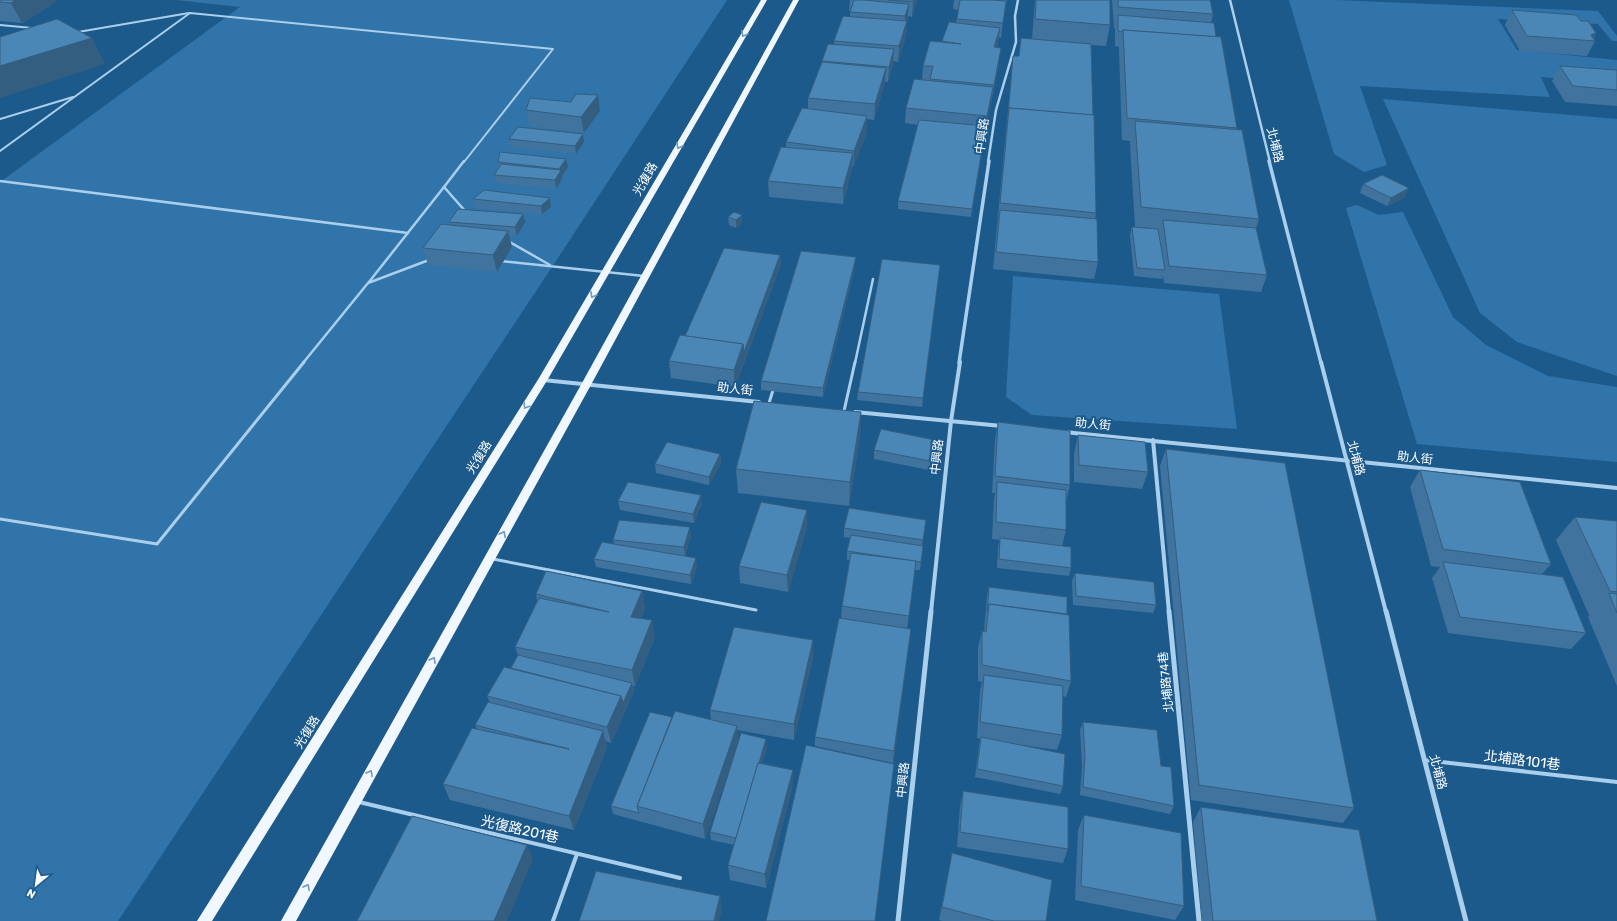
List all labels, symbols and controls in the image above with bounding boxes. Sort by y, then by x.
one-way arrow [742,30,749,37]
street label: 中興路 [973,117,991,155]
street label: 北埔路 [1264,126,1286,164]
one-way arrow [677,142,684,149]
street label: 光復路 [630,160,660,198]
one-way arrow [590,291,597,298]
street label: 助人街 [716,380,754,398]
one-way arrow [523,402,531,409]
street label: 助人街 [1074,415,1112,433]
street label: 光復路 [464,438,494,476]
street label: 中興路 [928,438,946,476]
street label: 北埔路 [1345,439,1367,477]
street label: 助人街 [1396,449,1434,467]
one-way arrow [499,531,506,538]
street label: 北埔路74巷 [1156,651,1176,713]
one-way arrow [429,657,436,664]
street label: 光復路 [292,713,322,751]
street label: 北埔路101巷 [1483,747,1561,774]
street label: 北埔路 [1427,753,1449,791]
street label: 中興路 [894,761,912,799]
one-way arrow [366,770,373,777]
street label: 光復路201巷 [479,812,560,847]
north arrow [16,865,56,905]
one-way arrow [303,884,310,891]
text: N [25,886,38,901]

